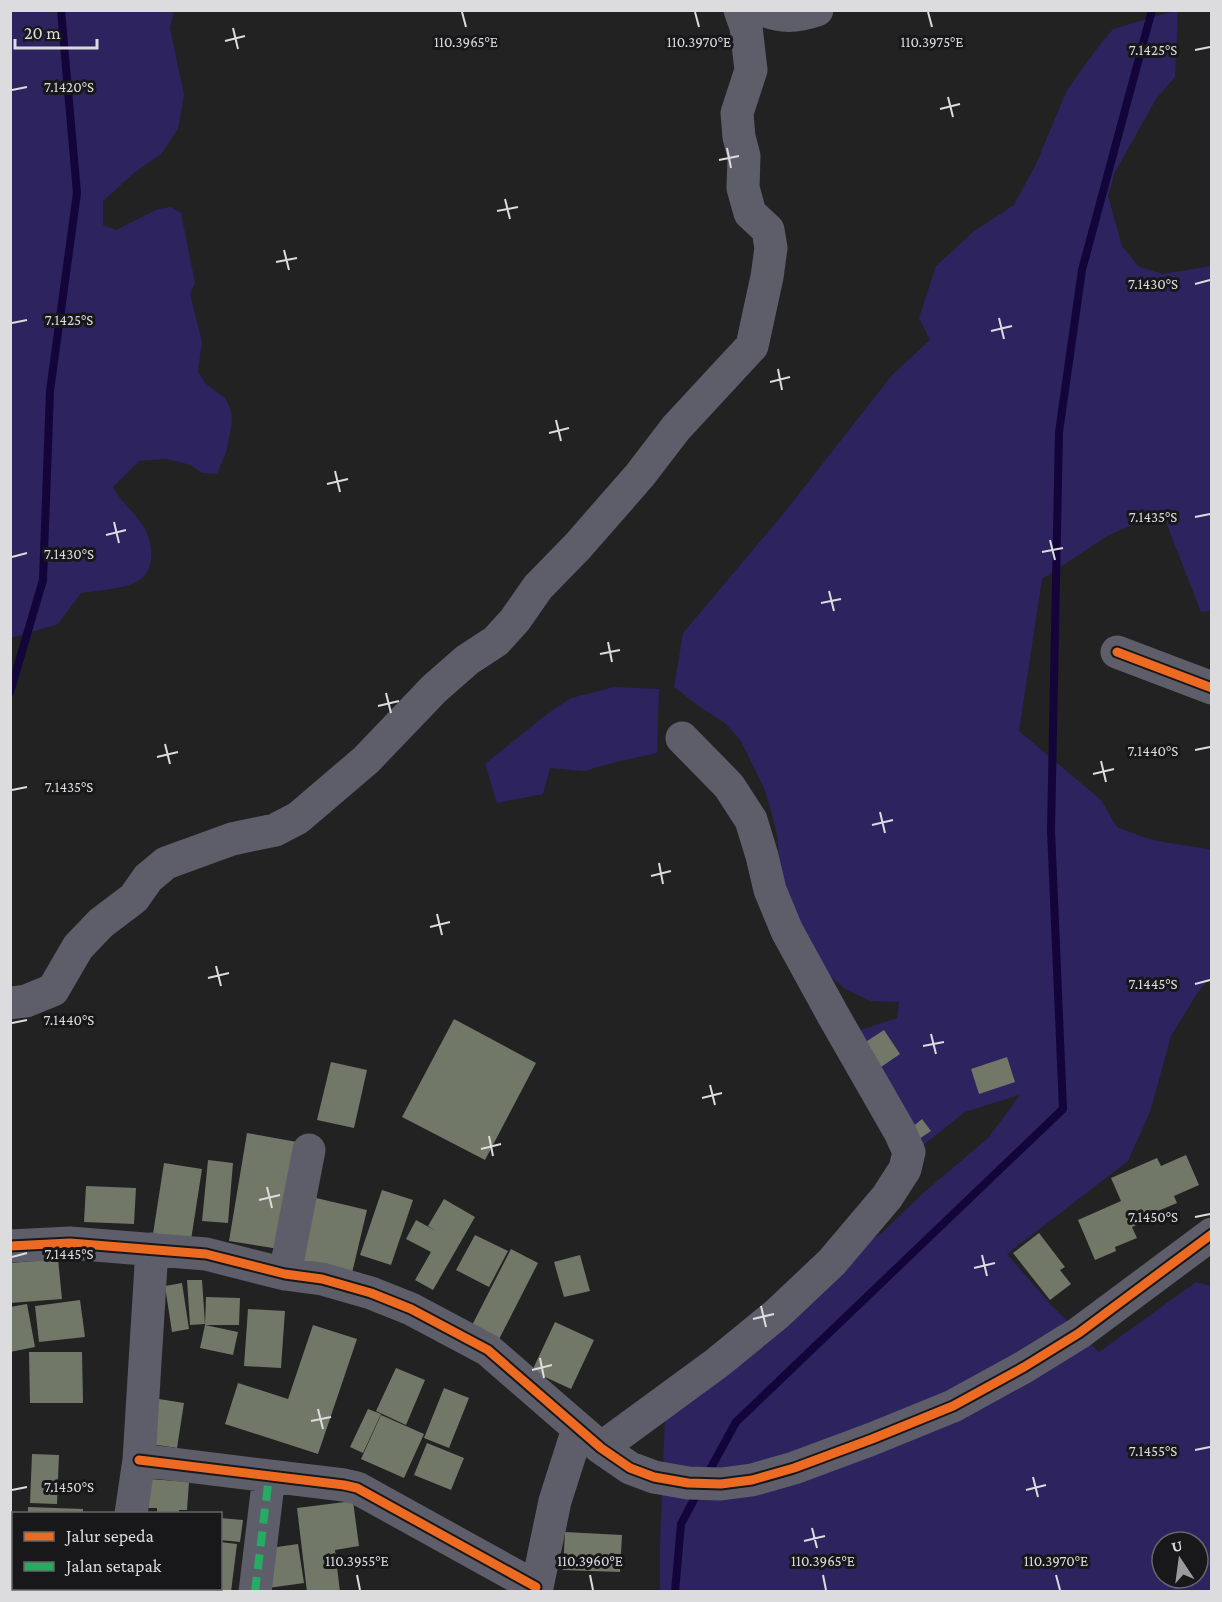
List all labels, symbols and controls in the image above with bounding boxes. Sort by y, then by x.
scale bar [15,12,98,50]
text: 20 m [24,23,61,43]
text: 110.3965°E [434,34,498,50]
text: 110.3970°E [667,34,731,50]
text: 110.3975°E [900,34,964,50]
text: 7.1425°S [1129,42,1177,58]
text: 7.1420°S [44,79,94,95]
text: 7.1430°S [1128,276,1178,292]
text: 7.1425°S [45,312,93,328]
text: 7.1435°S [1129,509,1177,525]
text: 7.1430°S [44,546,94,562]
text: 7.1440°S [1128,743,1178,759]
text: 7.1435°S [45,779,93,795]
text: 7.1445°S [1128,976,1178,992]
text: 7.1440°S [44,1012,94,1028]
text: 7.1450°S [1128,1209,1178,1225]
text: 7.1445°S [44,1246,94,1262]
text: 7.1455°S [1129,1443,1177,1459]
text: 7.1450°S [44,1479,94,1495]
legend [12,1512,222,1590]
text: Jalur sepeda [64,1526,154,1546]
north arrow [1150,1530,1210,1590]
text: U [1169,1536,1184,1555]
text: 110.3955°E [325,1553,389,1569]
text: 110.3960°E [557,1553,623,1569]
text: 110.3965°E [791,1553,855,1569]
text: 110.3970°E [1024,1553,1088,1569]
text: Jalan setapak [64,1556,162,1576]

